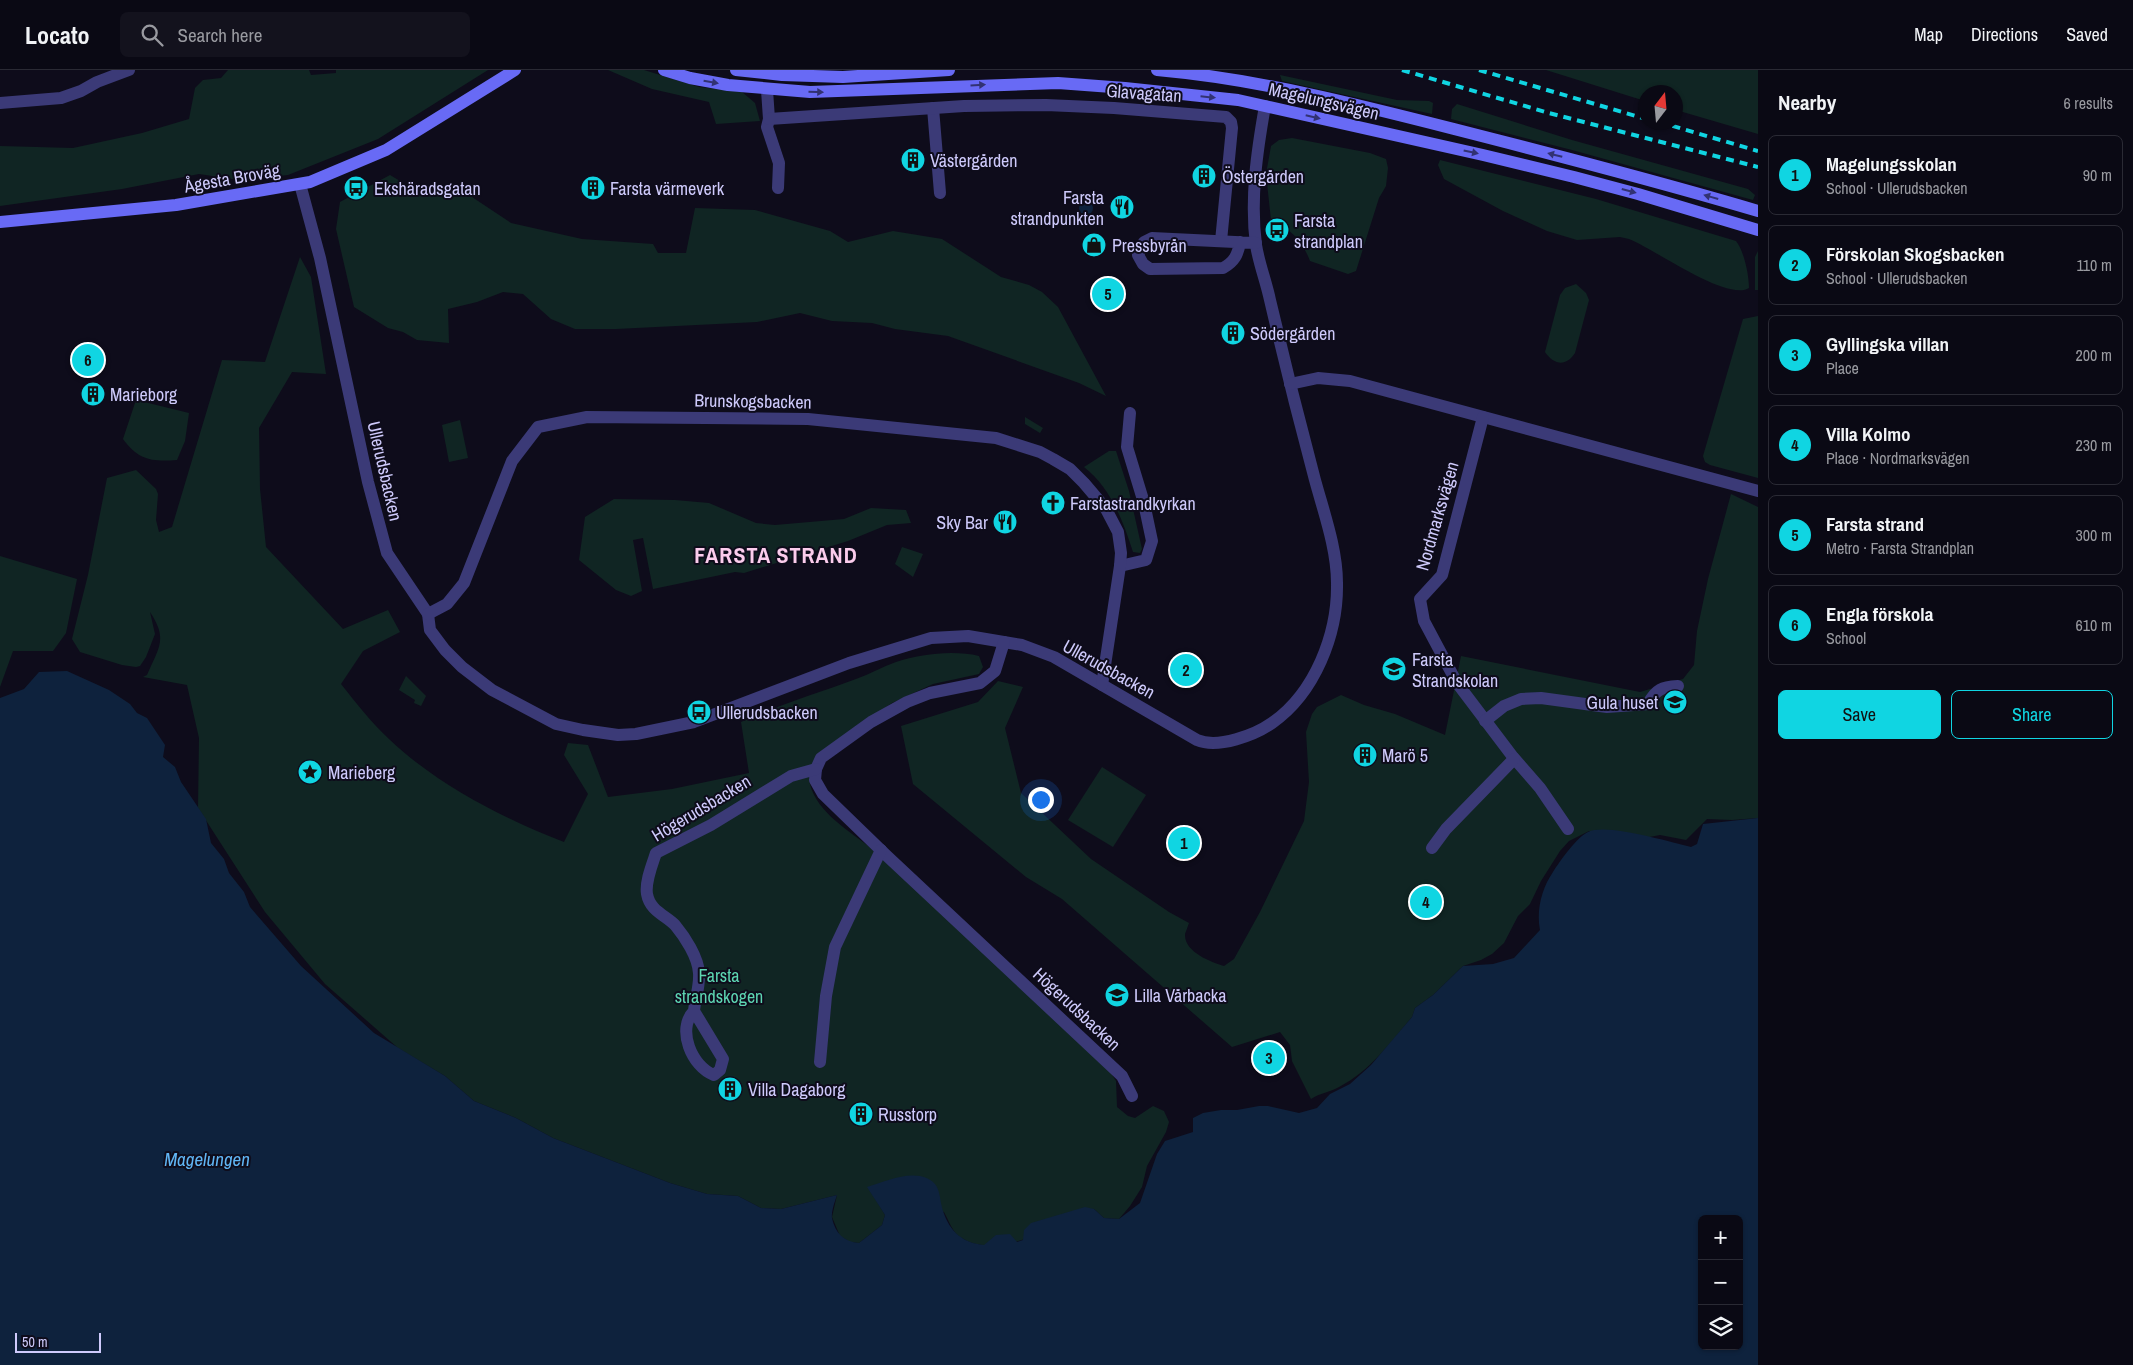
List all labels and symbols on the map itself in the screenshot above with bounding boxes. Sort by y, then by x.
street label: Magelungsvägen [1266,76,1382,126]
one-way arrow [704,78,720,86]
street label: Glavagatan [1105,78,1183,108]
one-way arrow [970,81,986,89]
north arrow [1638,85,1683,130]
one-way arrow [808,89,824,97]
one-way arrow [1201,93,1217,101]
one-way arrow [1305,113,1321,121]
building icon: Västergården [900,147,926,173]
place label: Västergården [930,148,1018,173]
one-way arrow [1464,148,1479,156]
one-way arrow [1547,150,1562,158]
street label: Ågesta Broväg [181,157,283,199]
building icon: Östergården [1191,163,1217,189]
place label: Östergården [1222,164,1304,189]
bus stop icon: Ekshäradsgatan [343,175,369,201]
building icon: Farsta värmeverk [580,175,606,201]
place label: Ekshäradsgatan [374,176,481,201]
place label: Farsta värmeverk [610,176,725,201]
place label: Farsta strandpunkten [1010,185,1104,231]
one-way arrow [1622,188,1637,196]
one-way arrow [1704,193,1719,201]
restaurant icon: Farsta strandpunkten [1109,194,1135,220]
place label: Farsta strandplan [1294,208,1363,254]
bus stop icon: Farsta strandplan [1264,217,1290,243]
shop icon: Pressbyrån [1081,232,1107,258]
place label: Pressbyrån [1112,233,1187,258]
pin: 5 [1092,275,1124,313]
building icon: Södergården [1220,320,1246,346]
place label: Södergården [1250,321,1335,346]
pin: 6 [72,341,104,379]
building icon: Marieborg [80,381,106,407]
place label: Marieborg [110,382,178,407]
street label: Brunskogsbacken [694,387,812,415]
street label: Ullerudsbacken [361,419,409,523]
street label: Nordmarksvägen [1409,459,1465,573]
church icon: Farstastrandkyrkan [1040,490,1066,516]
place label: Farstastrandkyrkan [1070,491,1196,516]
restaurant icon: Sky Bar [992,509,1018,535]
place label: Sky Bar [936,510,988,535]
district label: FARSTA STRAND [694,540,858,570]
street label: Ullerudsbacken [1058,633,1160,705]
place label: Farsta Strandskolan [1412,647,1498,693]
pin: 2 [1170,651,1202,689]
school or university icon: Farsta Strandskolan [1381,656,1407,682]
school or university icon: Gula huset [1662,689,1688,715]
place label: Gula huset [1587,690,1658,715]
bus stop icon: Ullerudsbacken [686,699,712,725]
place label: Ullerudsbacken [716,700,818,725]
building icon: Marö 5 [1352,742,1378,768]
place label: Marö 5 [1382,743,1428,768]
place icon: Marieberg [297,759,323,785]
place label: Marieberg [328,760,396,785]
street label: Högerudsbacken [647,769,755,847]
your location [1028,787,1054,813]
pin: 1 [1168,824,1200,862]
pin: 4 [1410,883,1442,921]
street label: Högerudsbacken [1028,962,1126,1056]
park label: Farsta strandskogen [675,963,763,1009]
school or university icon: Lilla Vårbacka [1104,982,1130,1008]
place label: Lilla Vårbacka [1134,983,1226,1008]
pin: 3 [1253,1039,1285,1077]
building icon: Villa Dagaborg [717,1076,743,1102]
place label: Villa Dagaborg [748,1077,846,1102]
building icon: Russtorp [848,1101,874,1127]
place label: Russtorp [878,1102,937,1127]
water label: Magelungen [164,1146,250,1172]
scale bar [15,1330,101,1353]

